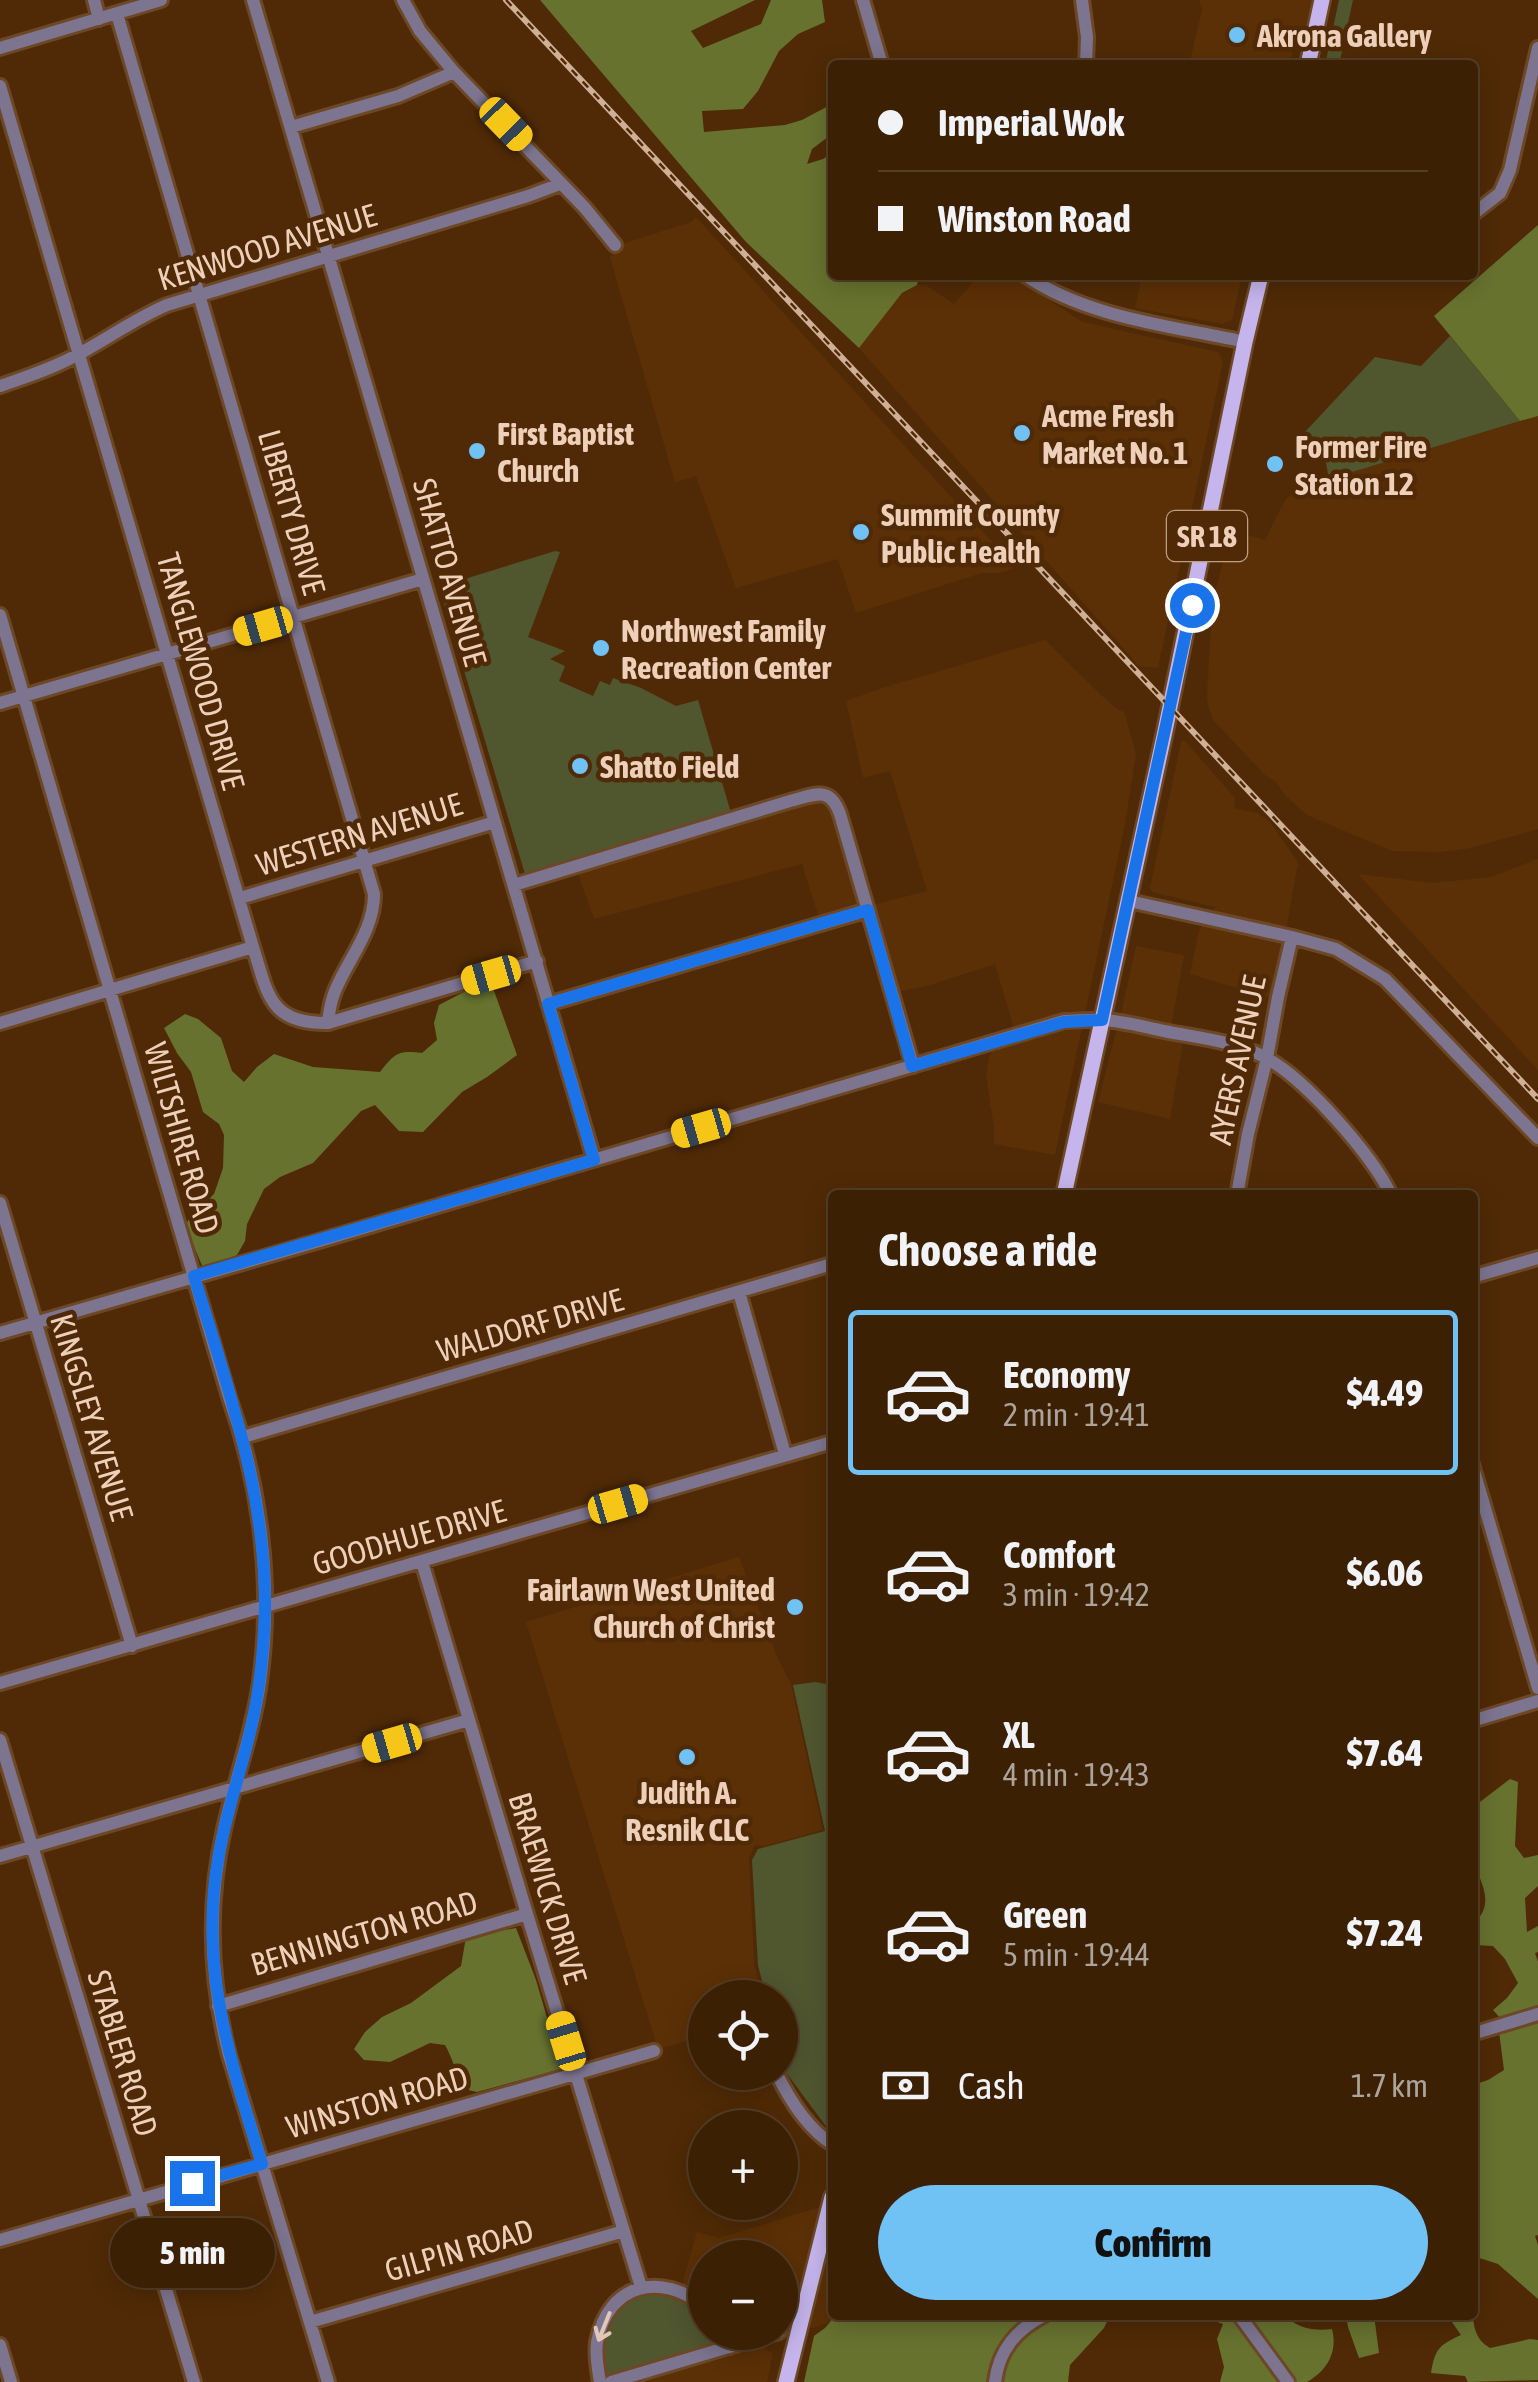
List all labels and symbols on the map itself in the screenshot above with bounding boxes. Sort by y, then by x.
place label: Akrona Gallery [1256,17,1432,54]
marker: Akrona Gallery [1226,24,1248,46]
car [474,92,538,156]
street label: KENWOOD AVENUE [153,196,381,298]
place label: Acme Fresh Market No. 1 [1041,397,1188,471]
place label: First Baptist Church [497,415,635,489]
marker: Acme Fresh Market No. 1 [1011,422,1033,444]
street label: LIBERTY DRIVE [251,425,333,599]
place label: Former Fire Station 12 [1295,428,1427,502]
marker: First Baptist Church [466,440,488,462]
marker: Former Fire Station 12 [1264,453,1286,475]
street label: SHATTO AVENUE [406,474,494,670]
place label: Summit County Public Health [881,496,1061,570]
road number: SR 18 [1167,511,1247,561]
marker: Summit County Public Health [850,521,872,543]
street label: TANGLEWOOD DRIVE [150,548,253,794]
route start [1170,583,1215,628]
car [230,603,296,649]
place label: Northwest Family Recreation Center [621,612,831,686]
marker: Northwest Family Recreation Center [590,637,612,659]
place label: Shatto Field [600,748,740,785]
marker: Shatto Field [569,755,591,777]
street label: WESTERN AVENUE [252,785,467,883]
car [458,952,524,998]
street label: AYERS AVENUE [1201,972,1273,1148]
street label: WILTSHIRE ROAD [137,1038,227,1238]
car [668,1105,734,1151]
street label: WALDORF DRIVE [433,1281,628,1369]
street label: KINGSLEY AVENUE [43,1309,141,1525]
car [585,1481,651,1527]
street label: GOODHUE DRIVE [308,1492,510,1582]
place label: Fairlawn West United Church of Christ [527,1571,776,1645]
marker: Fairlawn West United Church of Christ [784,1596,806,1618]
car [359,1720,425,1766]
marker: Judith A. Resnik CLC [676,1746,698,1768]
place label: Judith A. Resnik CLC [625,1774,749,1848]
street label: BRAEWICK DRIVE [501,1788,595,1988]
street label: BENNINGTON ROAD [246,1883,482,1983]
street label: STABLER ROAD [80,1966,166,2140]
car [543,2008,589,2074]
street label: WINSTON ROAD [282,2058,472,2146]
route end [170,2161,215,2206]
street label: GILPIN ROAD [381,2211,537,2289]
callout: 5 min [110,2218,274,2288]
one-way arrow [593,2311,611,2342]

